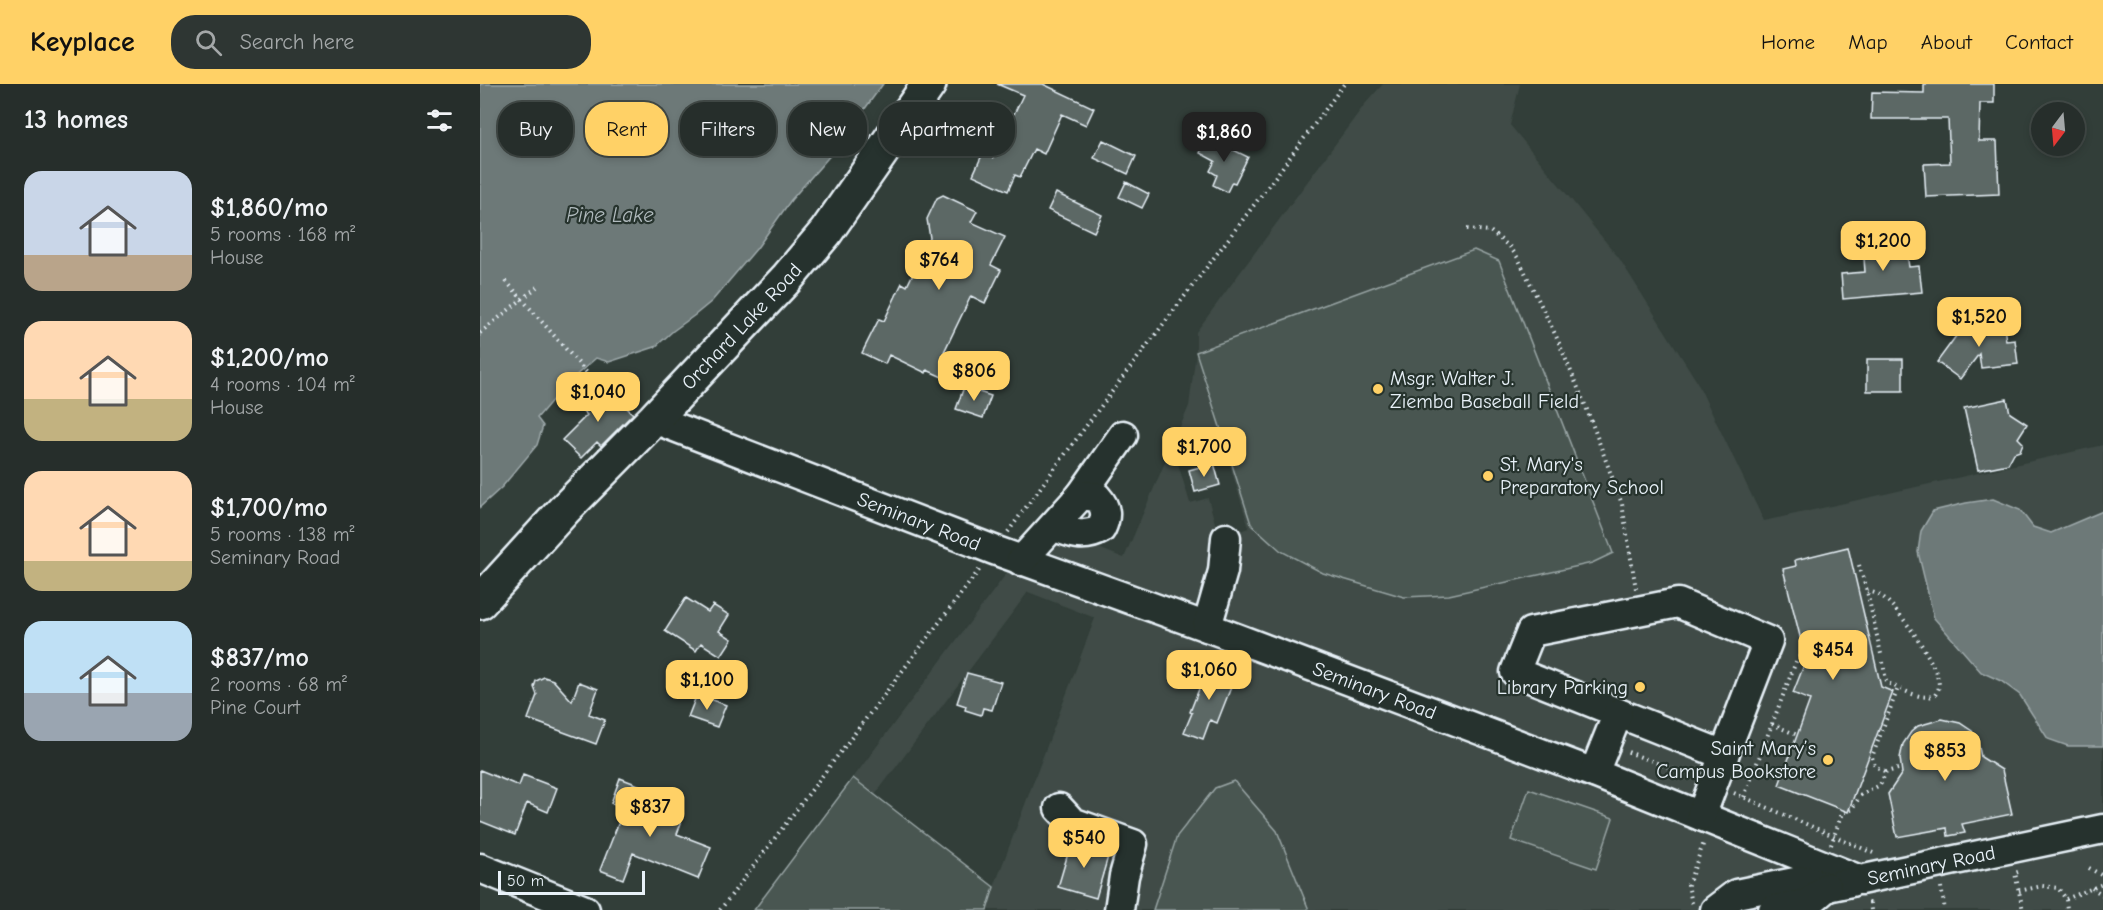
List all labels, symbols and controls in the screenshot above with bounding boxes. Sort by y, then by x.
search box [171,15,591,69]
text: Keyplace [30,26,135,58]
icon: search [192,26,225,59]
text: Search here [240,29,354,55]
text: Home [1761,30,1815,54]
text: Map [1848,30,1888,54]
text: About [1921,30,1972,54]
text: Contact [2005,30,2073,54]
chip: Buy [498,102,573,156]
chip: Rent [585,102,668,156]
chip: Filters [680,102,776,156]
chip: New [788,102,867,156]
chip: Apartment [879,102,1015,156]
north arrow [2031,102,2085,156]
map controls [2031,102,2085,156]
icon: filters [423,104,456,137]
text: 13 homes [24,105,128,135]
pin: $1,860 [1175,112,1273,163]
text: $1,860 [1196,120,1252,143]
text: $1,860/mo [210,193,328,223]
icon: home [72,195,144,267]
water label: Pine Lake [566,203,654,227]
pin: $1,200 [1834,221,1932,272]
text: 5 rooms · 168 m² [210,223,355,246]
text: $1,200 [1855,229,1911,252]
pin: $764 [903,240,975,291]
text: House [210,246,264,269]
text: $764 [919,248,959,271]
street label: Orchard Lake Road [677,258,806,394]
pin: $1,520 [1930,297,2028,348]
text: $1,520 [1951,305,2007,328]
text: $1,200/mo [210,343,329,373]
icon: home [72,345,144,417]
pin: $806 [938,351,1010,402]
text: $806 [952,359,996,382]
place label: Msgr. Walter J. Ziemba Baseball Field [1390,367,1579,413]
pin: $1,040 [549,372,647,423]
text: 4 rooms · 104 m² [210,373,355,396]
text: $1,040 [570,380,626,403]
marker: Msgr. Walter J. Ziemba Baseball Field [1371,382,1385,396]
text: House [210,396,264,419]
pin: $1,700 [1155,427,1253,478]
text: $1,700 [1176,435,1232,458]
place label: St. Mary's Preparatory School [1500,453,1664,499]
marker: St. Mary's Preparatory School [1481,469,1495,483]
street label: Seminary Road [854,487,984,555]
text: $1,700/mo [210,493,328,523]
icon: home [72,495,144,567]
text: 5 rooms · 138 m² [210,523,355,546]
text: Seminary Road [210,546,340,569]
pin: $454 [1797,630,1869,681]
text: $454 [1812,638,1854,661]
text: $837/mo [210,643,309,673]
icon: home [72,645,144,717]
pin: $1,060 [1160,650,1258,701]
street label: Seminary Road [1310,656,1440,724]
text: $1,060 [1180,658,1238,681]
pin: $1,100 [658,660,756,711]
text: $1,100 [680,668,734,691]
text: 2 rooms · 68 m² [210,673,347,696]
place label: Library Parking [1497,676,1628,699]
marker: Library Parking [1633,680,1647,694]
text: Pine Court [210,696,300,719]
pin: $853 [1909,731,1981,782]
place label: Saint Mary’s Campus Bookstore [1656,737,1816,783]
text: $853 [1924,739,1966,762]
marker: Saint Mary’s Campus Bookstore [1821,753,1835,767]
pin: $837 [614,787,686,838]
text: $837 [629,795,671,818]
pin: $540 [1048,818,1120,869]
text: $540 [1062,826,1106,849]
street label: Seminary Road [1865,840,1997,890]
scale bar [498,868,645,896]
text: 50 m [507,872,544,890]

